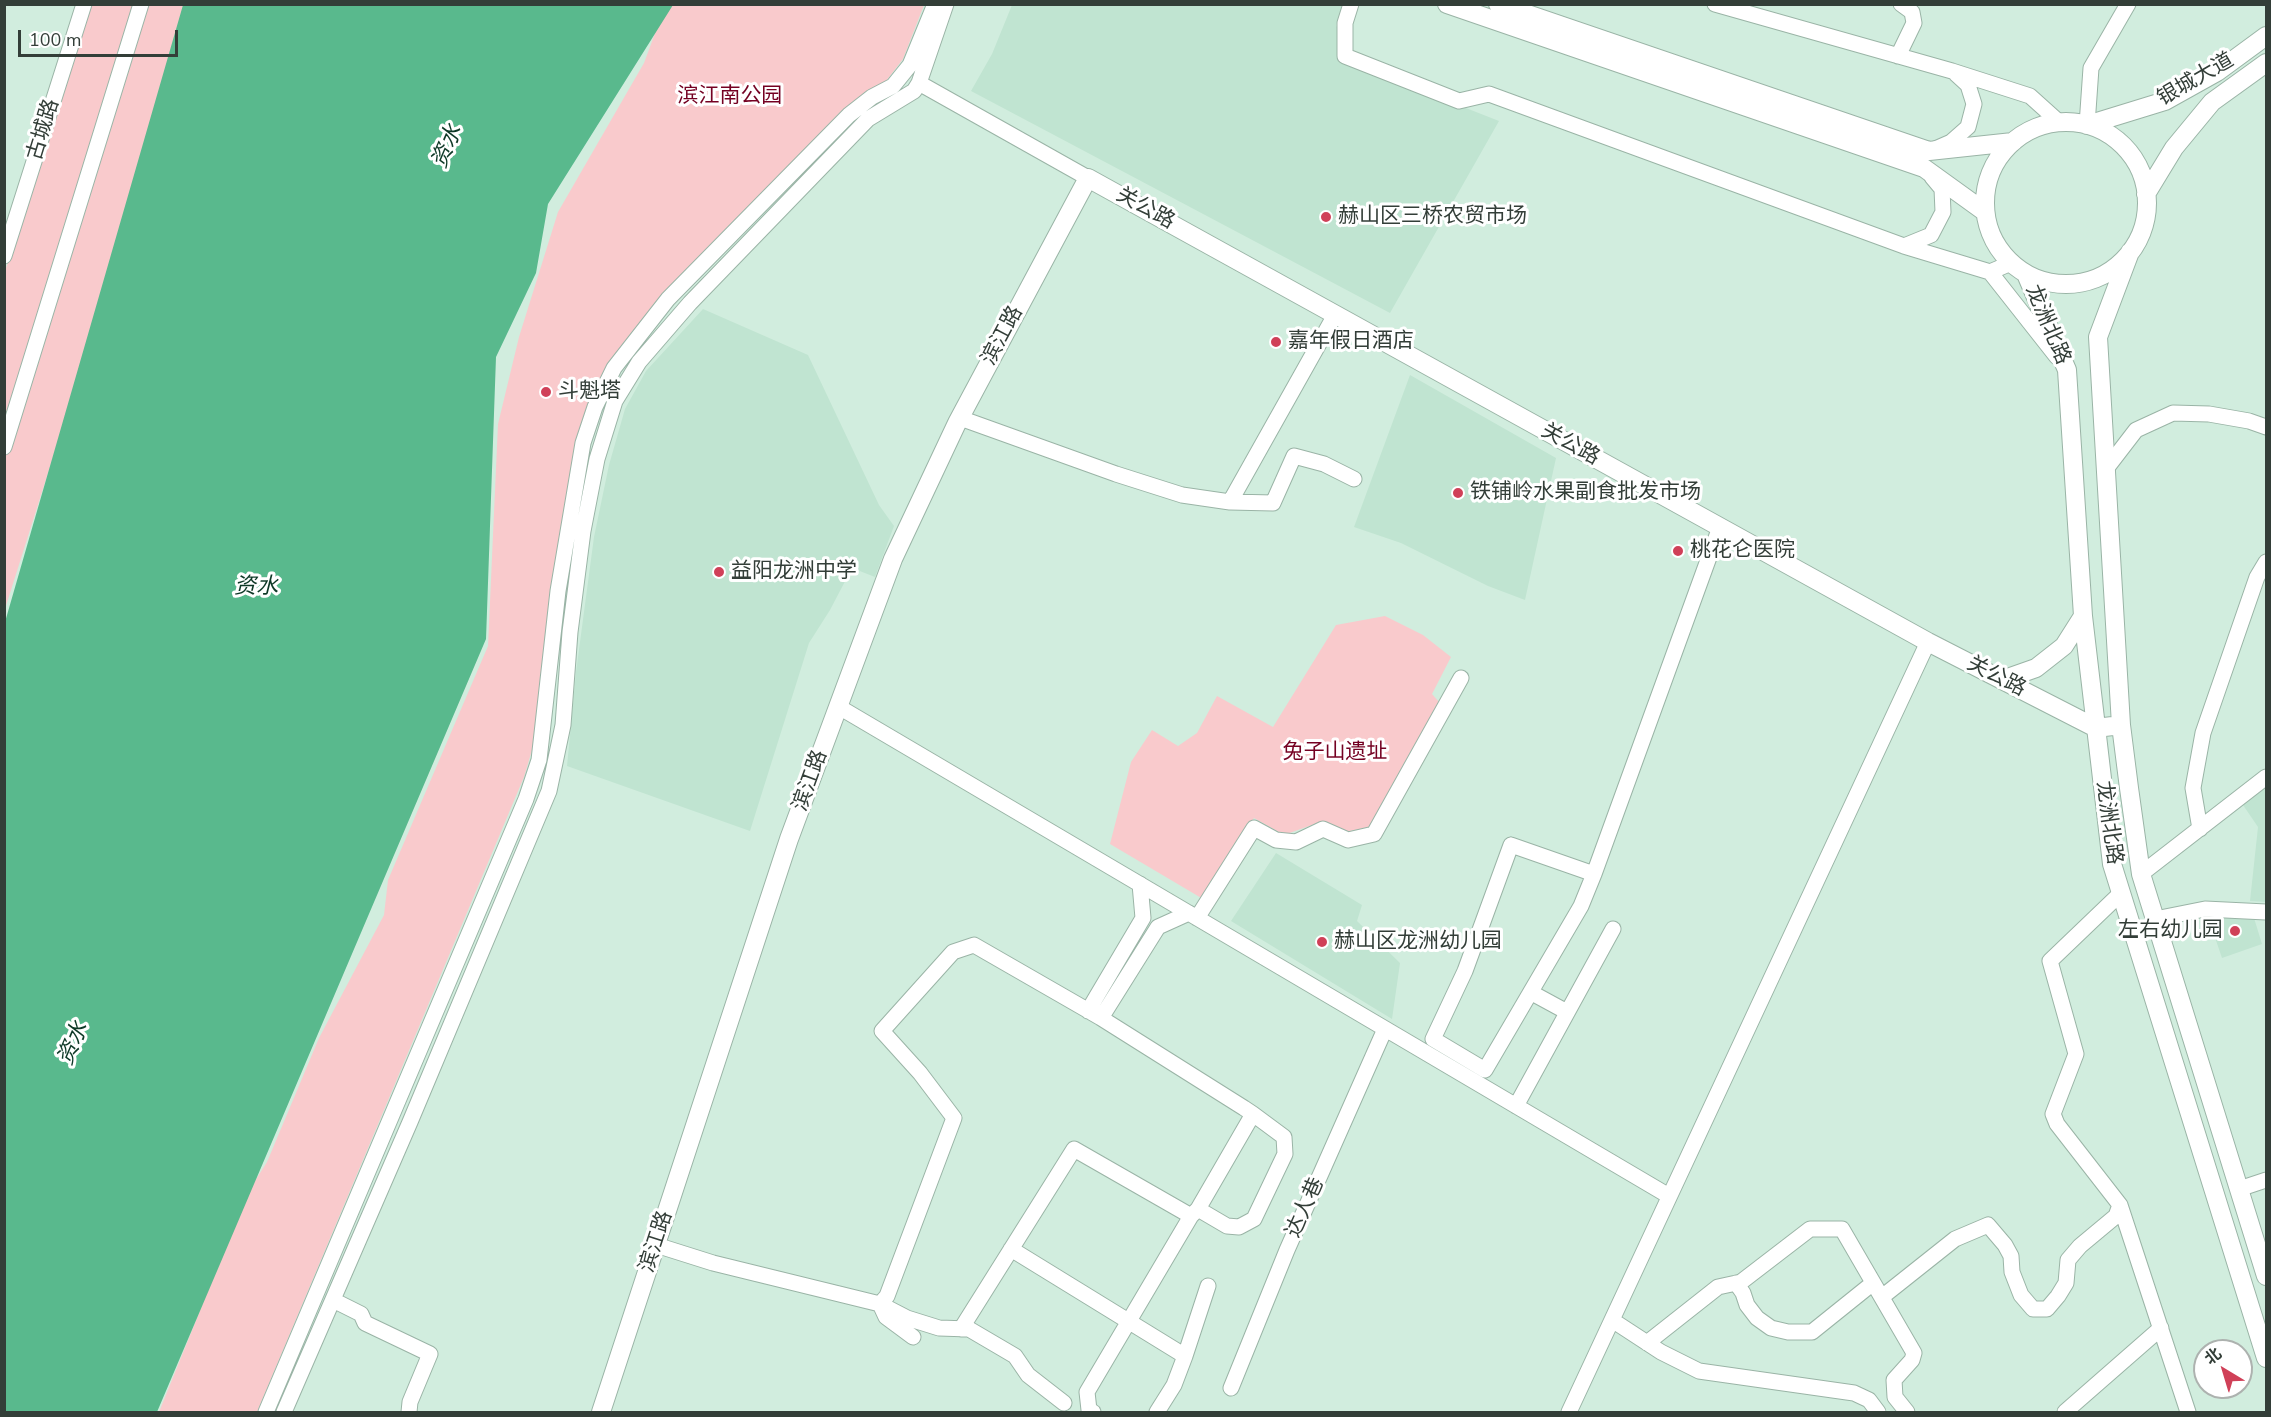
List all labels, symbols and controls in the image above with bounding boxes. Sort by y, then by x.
scale bar [21,18,182,56]
text: 100 m [29,28,81,52]
street label: 银城大道 [2153,48,2239,112]
park label: 滨江南公园 [678,84,782,110]
street label: 古城路 [23,96,65,164]
water label: 资水 [427,122,469,172]
street label: 关公路 [1111,183,1179,235]
place label: 赫山区三桥农贸市场 [1338,204,1527,230]
marker: 赫山区三桥农贸市场 [1319,210,1333,224]
street label: 龙洲北路 [2019,281,2075,369]
street label: 滨江路 [977,302,1029,370]
place label: 嘉年假日酒店 [1288,329,1414,355]
marker: 嘉年假日酒店 [1269,335,1283,349]
place label: 斗魁塔 [558,379,621,405]
marker: 斗魁塔 [539,385,553,399]
street label: 关公路 [1536,419,1604,471]
place label: 铁铺岭水果副食批发市场 [1470,480,1701,506]
marker: 铁铺岭水果副食批发市场 [1451,486,1465,500]
place label: 桃花仑医院 [1690,538,1795,564]
marker: 桃花仑医院 [1671,544,1685,558]
place label: 益阳龙洲中学 [731,559,857,585]
marker: 益阳龙洲中学 [712,565,726,579]
water label: 资水 [234,575,278,601]
street label: 关公路 [1962,651,2030,703]
park label: 兔子山遗址 [1283,740,1387,766]
street label: 滨江路 [788,747,834,815]
street label: 龙洲北路 [2090,780,2126,866]
place label: 左右幼儿园 [2118,918,2223,944]
marker: 左右幼儿园 [2228,924,2242,938]
place label: 赫山区龙洲幼儿园 [1334,929,1502,955]
marker: 赫山区龙洲幼儿园 [1315,935,1329,949]
water label: 资水 [53,1019,95,1069]
street label: 达人巷 [1282,1174,1330,1242]
street label: 滨江路 [635,1208,679,1276]
north arrow [2193,1339,2253,1399]
text: 北 [2200,1343,2226,1370]

